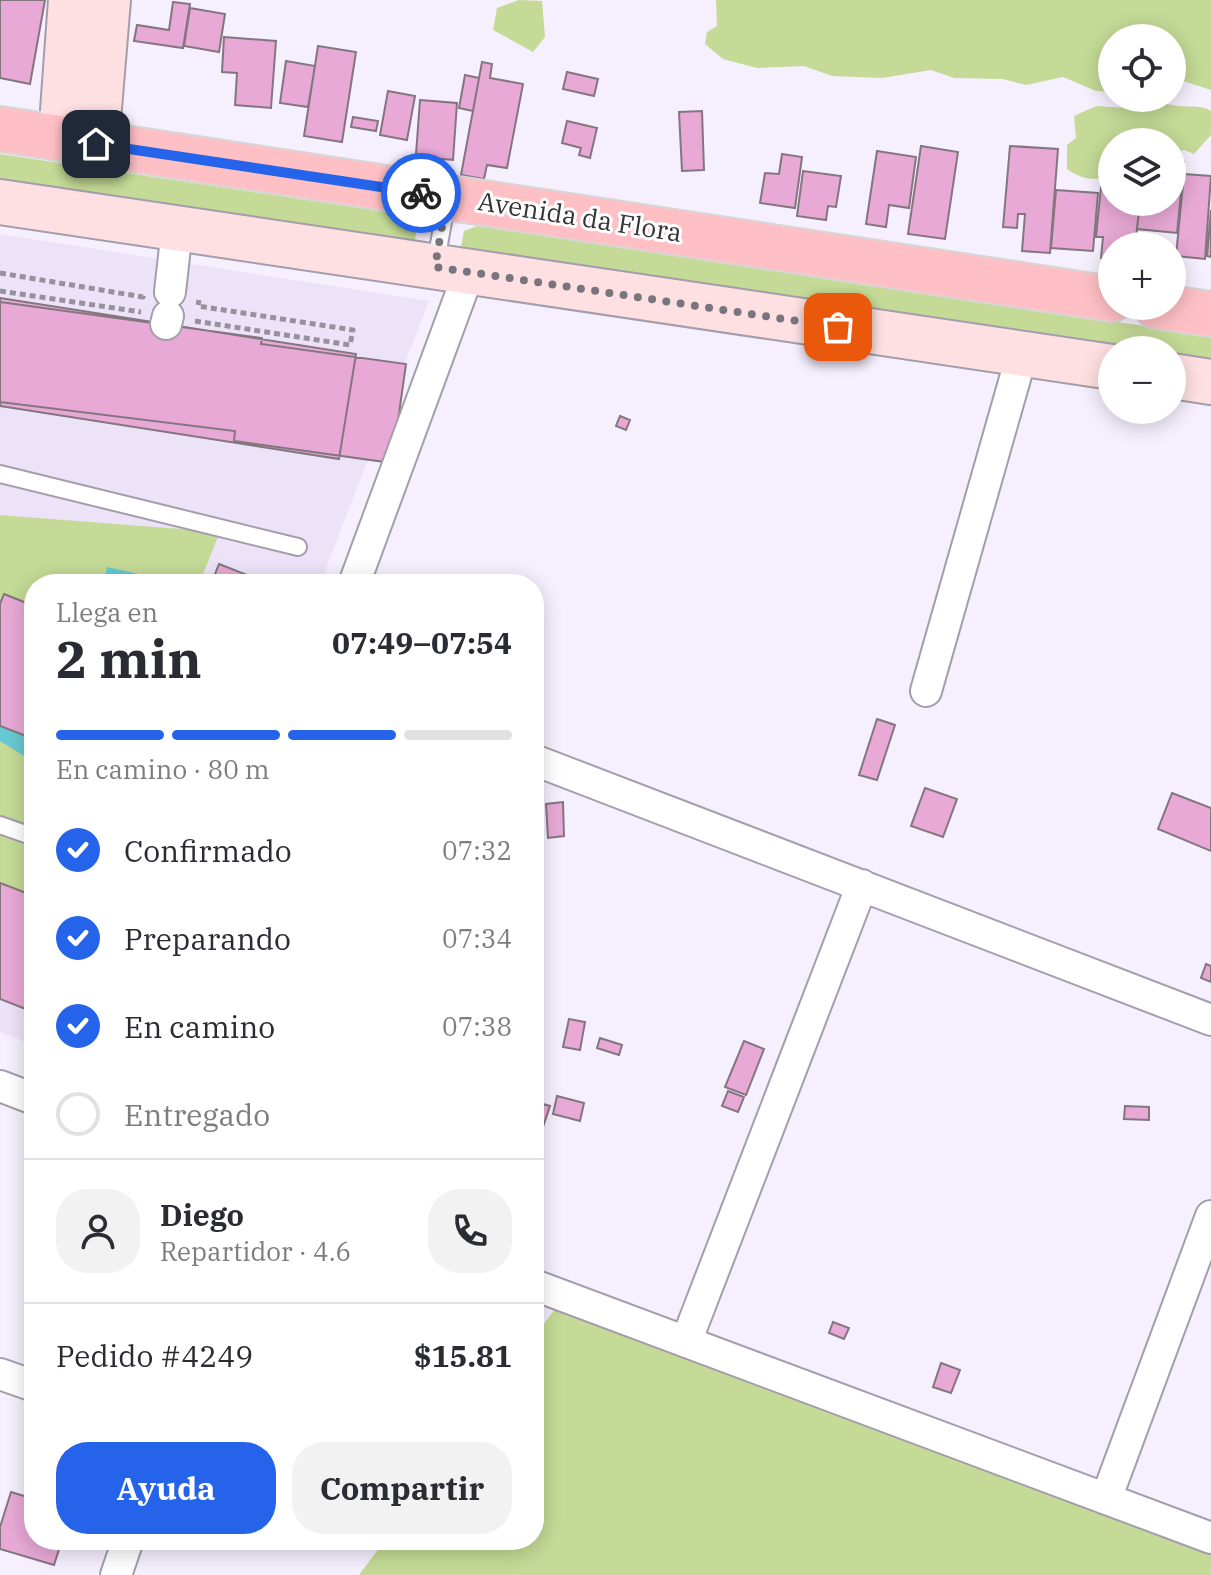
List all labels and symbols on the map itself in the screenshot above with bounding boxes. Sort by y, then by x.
pin [62,110,130,178]
courier [381,153,461,233]
street label: Avenida da Flora [476,183,685,249]
pin [804,293,872,361]

